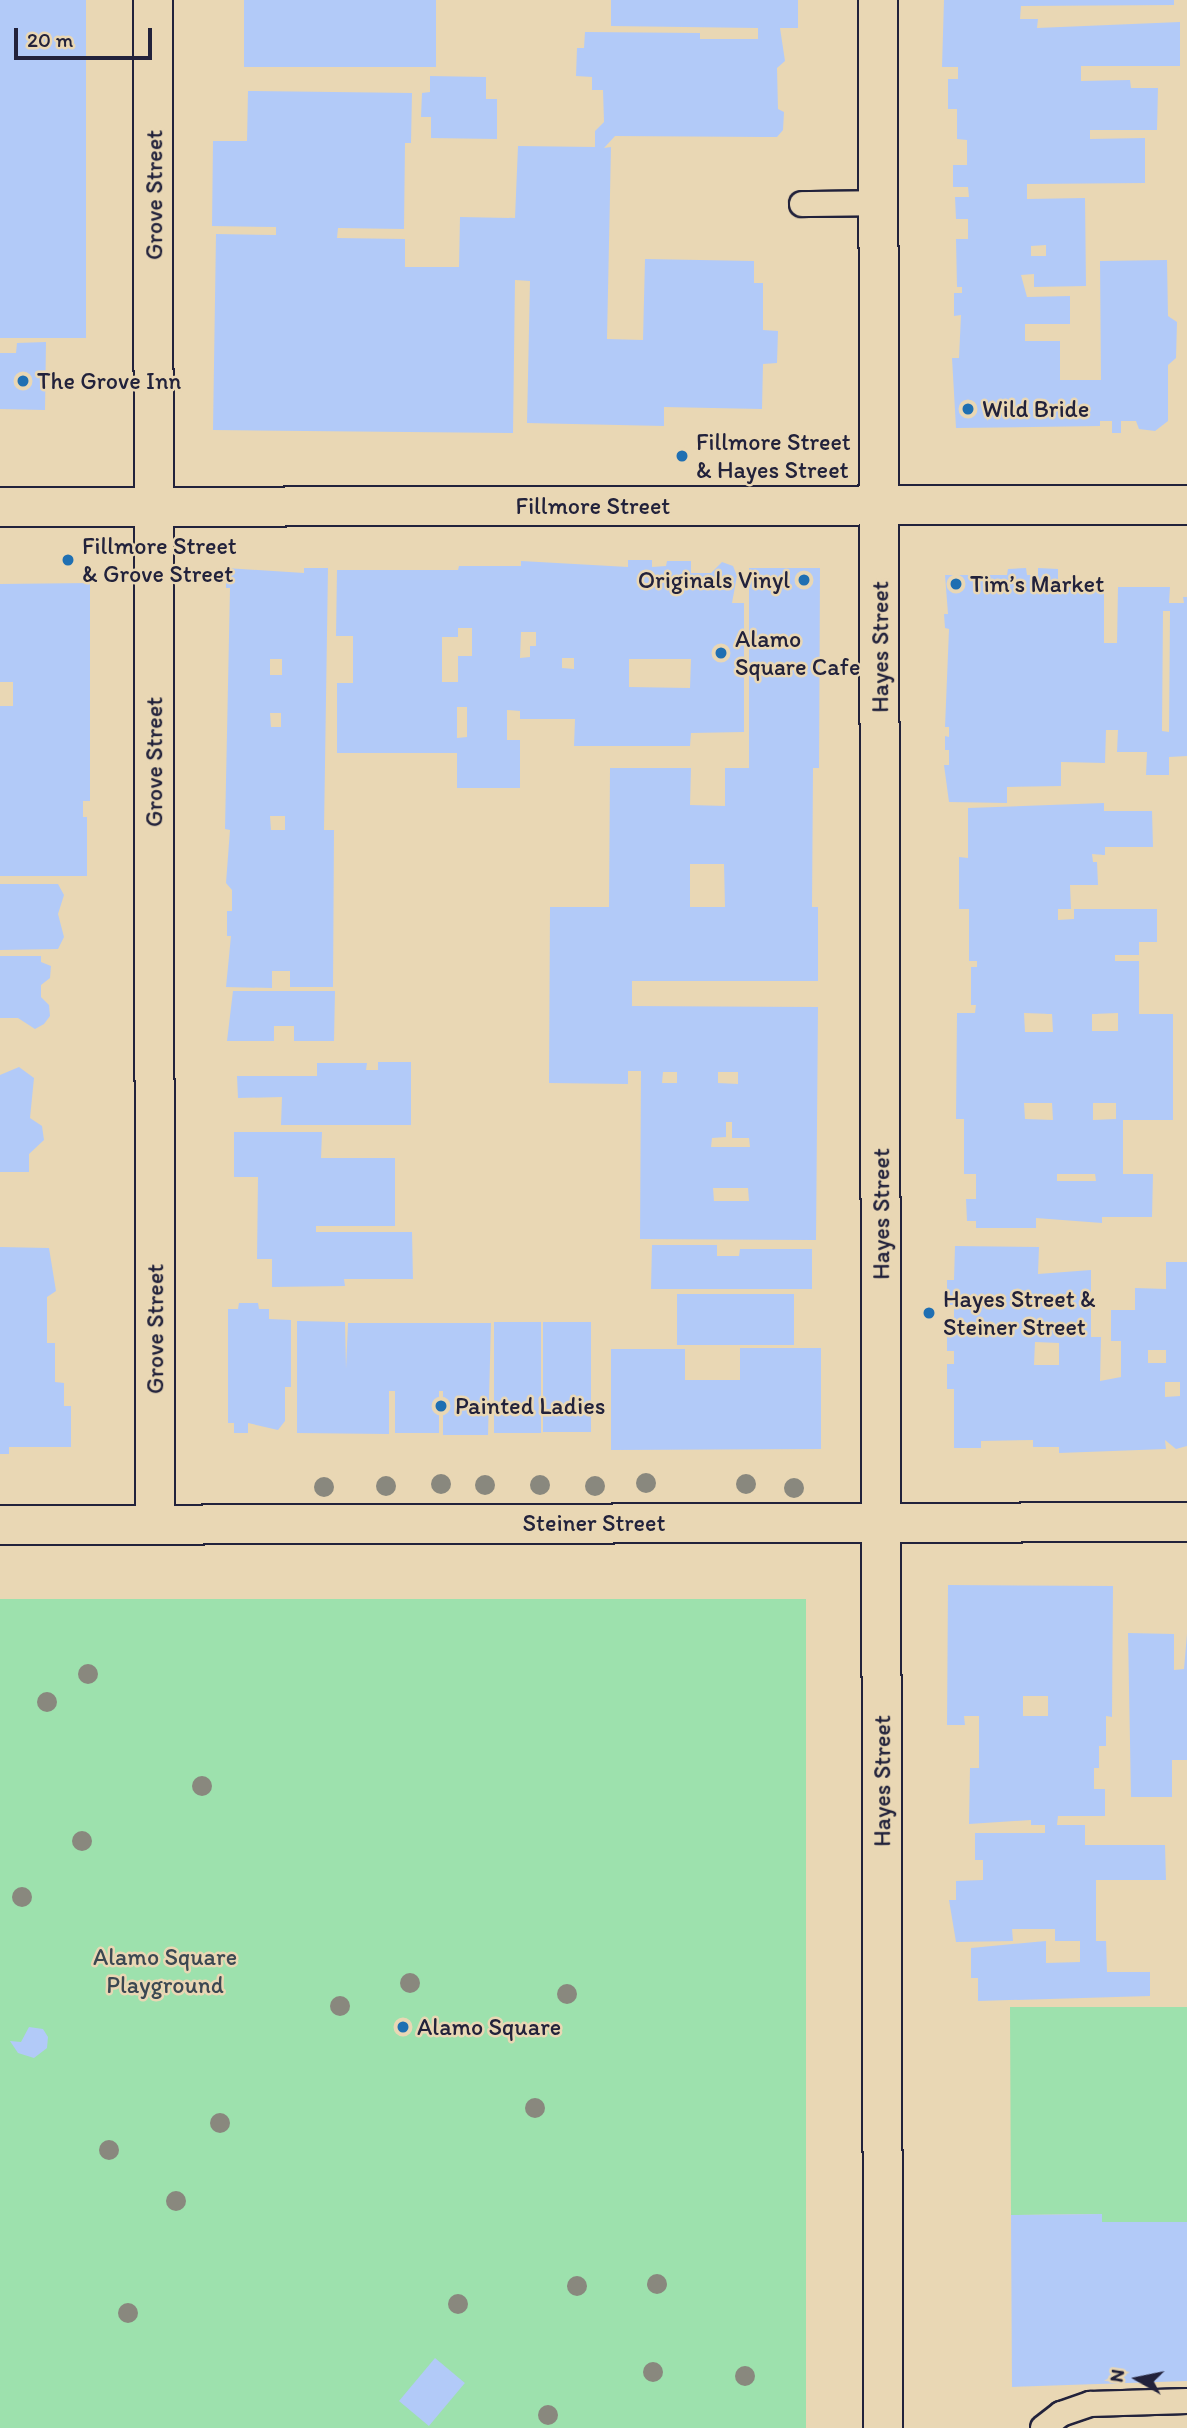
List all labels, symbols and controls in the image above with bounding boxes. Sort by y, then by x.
scale bar [18,14,156,58]
text: 20 m [27,27,73,52]
street label: Grove Street [140,130,168,260]
place label: The Grove Inn [37,367,182,395]
marker: The Grove Inn [15,373,31,389]
place label: Wild Bride [982,395,1089,423]
marker: Wild Bride [960,401,976,417]
place label: Fillmore Street & Hayes Street [696,428,850,484]
marker: Fillmore Street & Hayes Street [674,448,690,464]
street label: Fillmore Street [516,492,670,520]
place label: Fillmore Street & Grove Street [82,532,236,588]
marker: Fillmore Street & Grove Street [60,552,76,568]
place label: Originals Vinyl [638,566,790,594]
place label: Tim’s Market [970,570,1104,598]
marker: Originals Vinyl [796,572,812,588]
marker: Tim’s Market [948,576,964,592]
street label: Hayes Street [866,581,894,713]
place label: Alamo Square Cafe [735,625,860,681]
marker: Alamo Square Cafe [713,645,729,661]
street label: Grove Street [140,697,168,827]
street label: Hayes Street [867,1148,895,1280]
street label: Grove Street [141,1264,169,1394]
place label: Hayes Street & Steiner Street [943,1285,1095,1341]
marker: Hayes Street & Steiner Street [921,1305,937,1321]
place label: Painted Ladies [455,1392,605,1420]
marker: Painted Ladies [433,1398,449,1414]
street label: Steiner Street [523,1509,665,1537]
street label: Hayes Street [868,1715,896,1847]
park label: Alamo Square Playground [93,1943,237,1999]
place label: Alamo Square [417,2013,560,2041]
marker: Alamo Square [395,2019,411,2035]
north arrow [1103,2344,1173,2414]
text: N [1104,2368,1129,2384]

